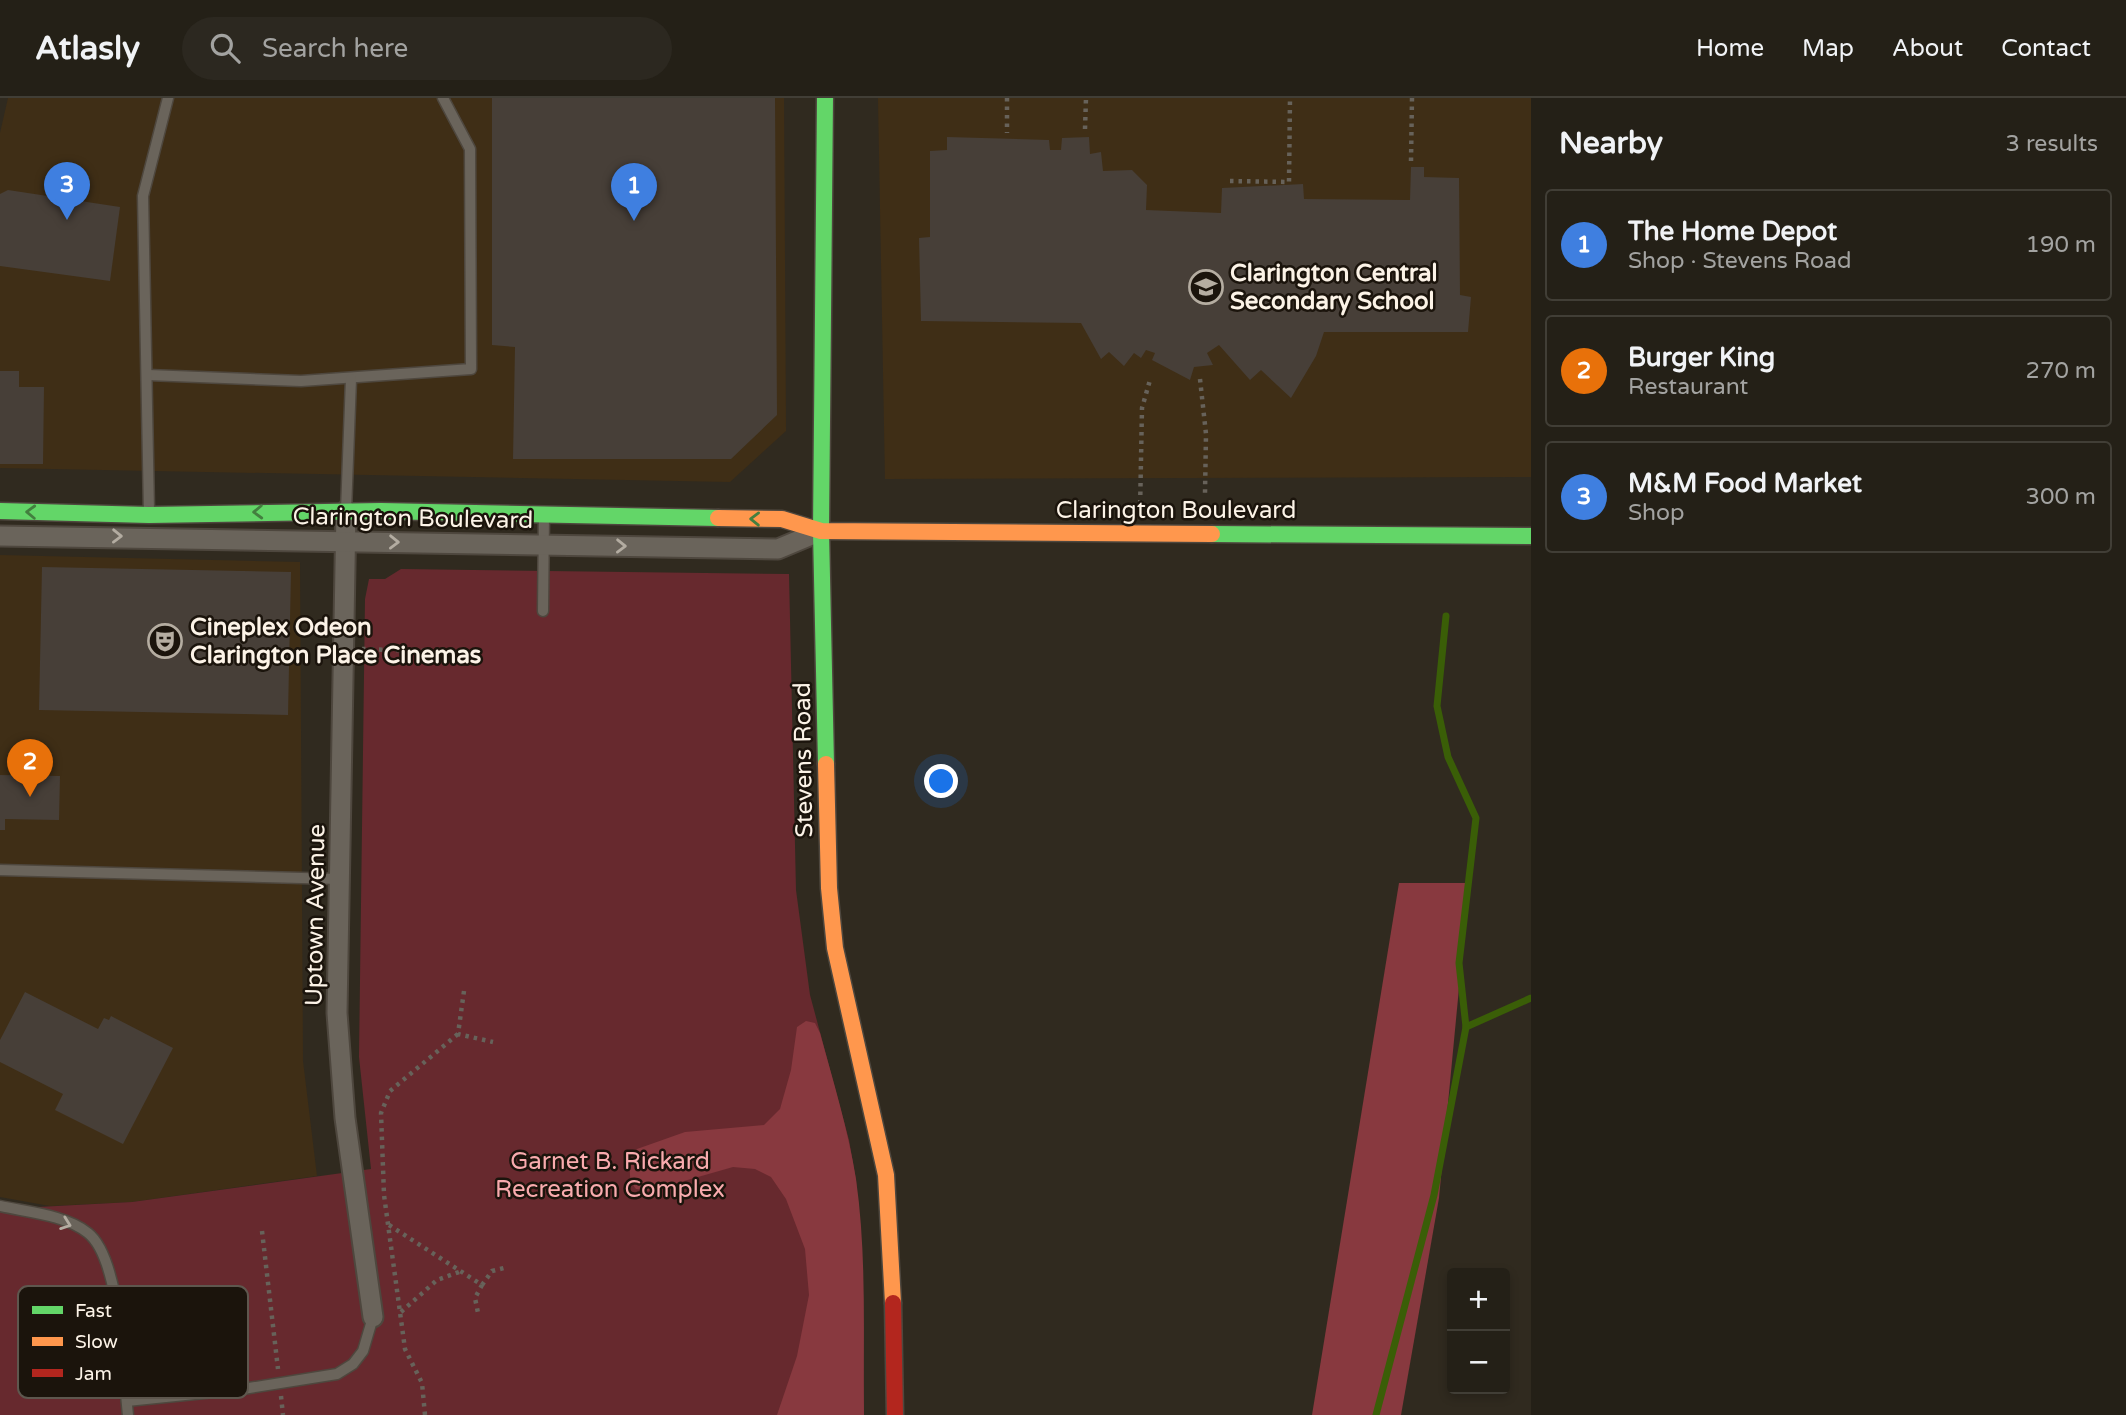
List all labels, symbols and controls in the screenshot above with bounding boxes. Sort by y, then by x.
search box [182,17,672,80]
text: Atlasly [35,29,140,68]
icon: search [206,29,244,67]
text: Search here [262,33,408,64]
text: Home [1696,34,1764,63]
text: Map [1802,34,1854,63]
text: About [1892,34,1963,63]
text: Contact [2001,34,2091,63]
text: Nearby [1559,125,1663,162]
text: 3 results [2005,130,2098,158]
pin: 3 [44,162,90,220]
pin: 1 [611,163,657,221]
text: The Home Depot [1628,216,1837,247]
text: 1 [1577,231,1591,259]
text: 190 m [2026,231,2096,259]
text: Shop · Stevens Road [1628,247,1852,275]
place label: Clarington Central Secondary School [1230,259,1438,316]
school or university icon: Clarington Central Secondary School [1187,268,1225,306]
text: Burger King [1628,342,1775,373]
text: 2 [1577,357,1591,385]
text: 270 m [2026,357,2096,385]
text: Restaurant [1628,373,1748,401]
text: M&M Food Market [1628,468,1862,499]
text: 3 [1577,483,1591,511]
text: 300 m [2026,483,2096,511]
street label: Clarington Boulevard [1056,496,1296,525]
text: Shop [1628,499,1685,527]
street label: Clarington Boulevard [292,502,534,535]
one-way arrow [25,505,36,520]
one-way arrow [252,505,263,520]
one-way arrow [749,511,760,526]
one-way arrow [112,529,123,544]
one-way arrow [388,534,399,549]
one-way arrow [616,538,627,554]
place label: Cineplex Odeon Clarington Place Cinemas [190,613,481,670]
theatre icon: Cineplex Odeon Clarington Place Cinemas [146,622,184,660]
street label: Stevens Road [788,682,819,838]
pin: 2 [7,739,53,797]
your location [924,764,958,798]
street label: Uptown Avenue [299,824,332,1006]
park label: Garnet B. Rickard Recreation Complex [495,1147,725,1204]
one-way arrow [59,1215,71,1229]
map controls [1447,1268,1510,1394]
button: + [1447,1268,1510,1331]
legend [18,1286,248,1398]
text: Fast [75,1300,112,1322]
text: Slow [75,1331,118,1353]
button: − [1447,1331,1510,1394]
text: Jam [75,1363,112,1385]

